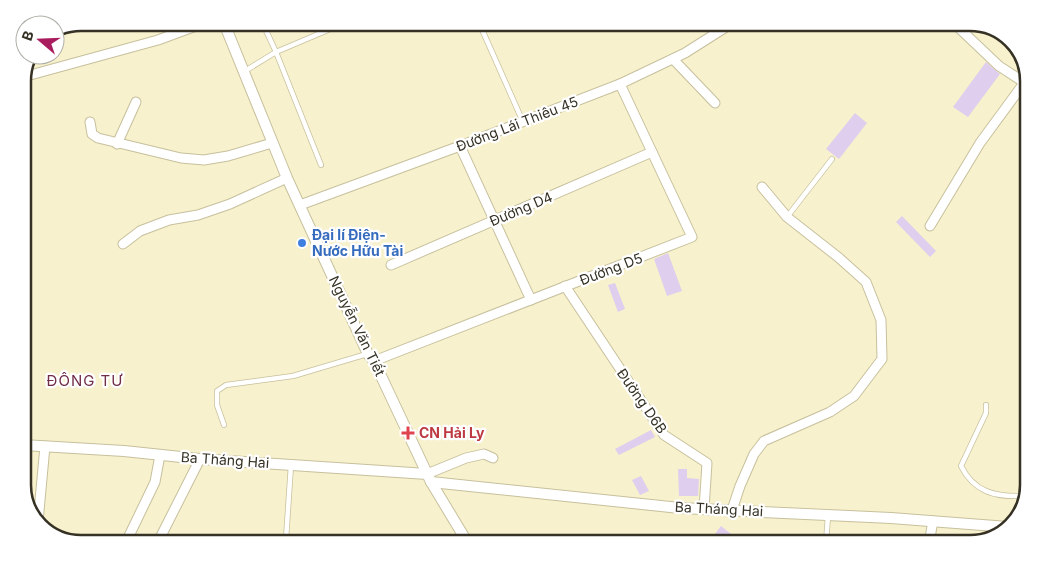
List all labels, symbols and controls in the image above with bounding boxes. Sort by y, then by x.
north arrow [15,15,65,65]
text: B [18,28,37,43]
street label: Đường Lái Thiêu 45 [453,92,580,155]
street label: Đường D4 [487,188,555,229]
place label: Đại lí Điện- Nước Hữu Tài [312,226,403,259]
marker: Đại lí Điện- Nước Hữu Tài [296,237,308,249]
street label: Đường D5 [577,249,645,288]
street label: Nguyễn Văn Tiết [326,273,389,379]
street label: Đường D6B [614,365,671,436]
district label: ĐÔNG TƯ [47,371,123,390]
place label: CN Hải Ly [419,424,485,441]
marker: CN Hải Ly [401,426,415,440]
street label: Ba Tháng Hai [180,448,270,471]
street label: Ba Tháng Hai [674,498,764,519]

